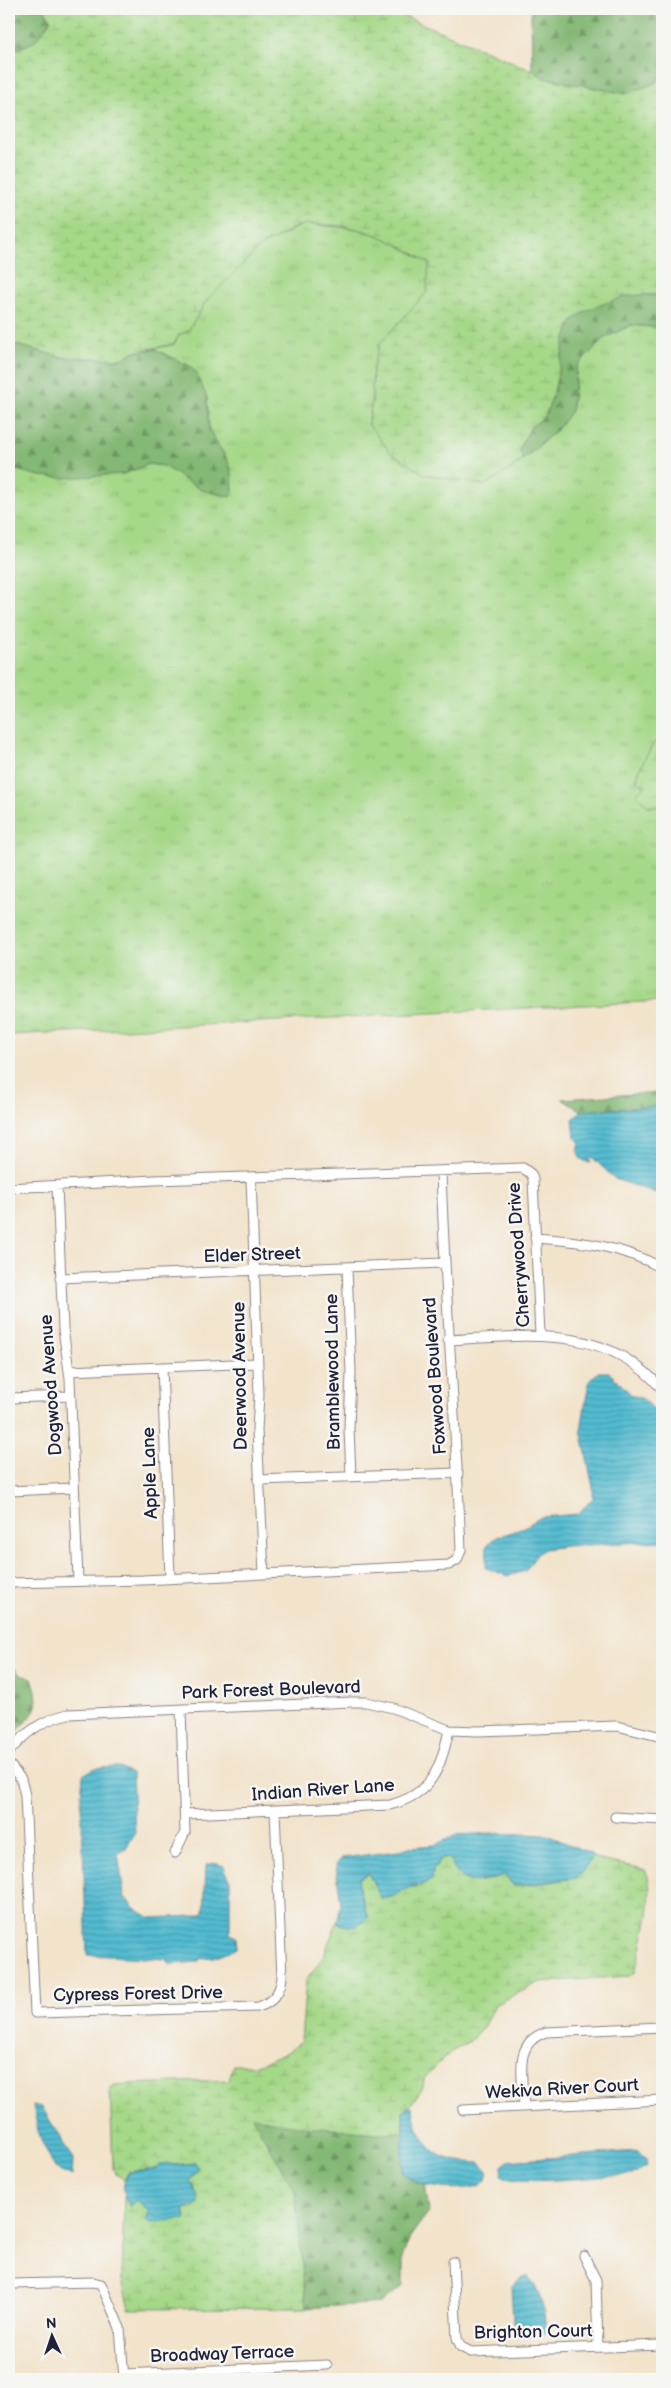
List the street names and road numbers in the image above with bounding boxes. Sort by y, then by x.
street label: Cherrywood Drive [503,1181,535,1328]
street label: Elder Street [203,1243,301,1267]
street label: Bramblewood Lane [321,1293,345,1451]
street label: Foxwood Boulevard [419,1297,451,1455]
street label: Deerwood Avenue [228,1301,252,1451]
street label: Dogwood Avenue [36,1313,66,1456]
street label: Apple Lane [138,1426,162,1519]
street label: Park Forest Boulevard [181,1676,361,1704]
street label: Indian River Lane [251,1775,395,1805]
street label: Cypress Forest Drive [53,1982,223,2006]
street label: Wekiva River Court [485,2074,640,2104]
street label: Brighton Court [473,2320,593,2344]
street label: Broadway Terrace [149,2341,295,2367]

